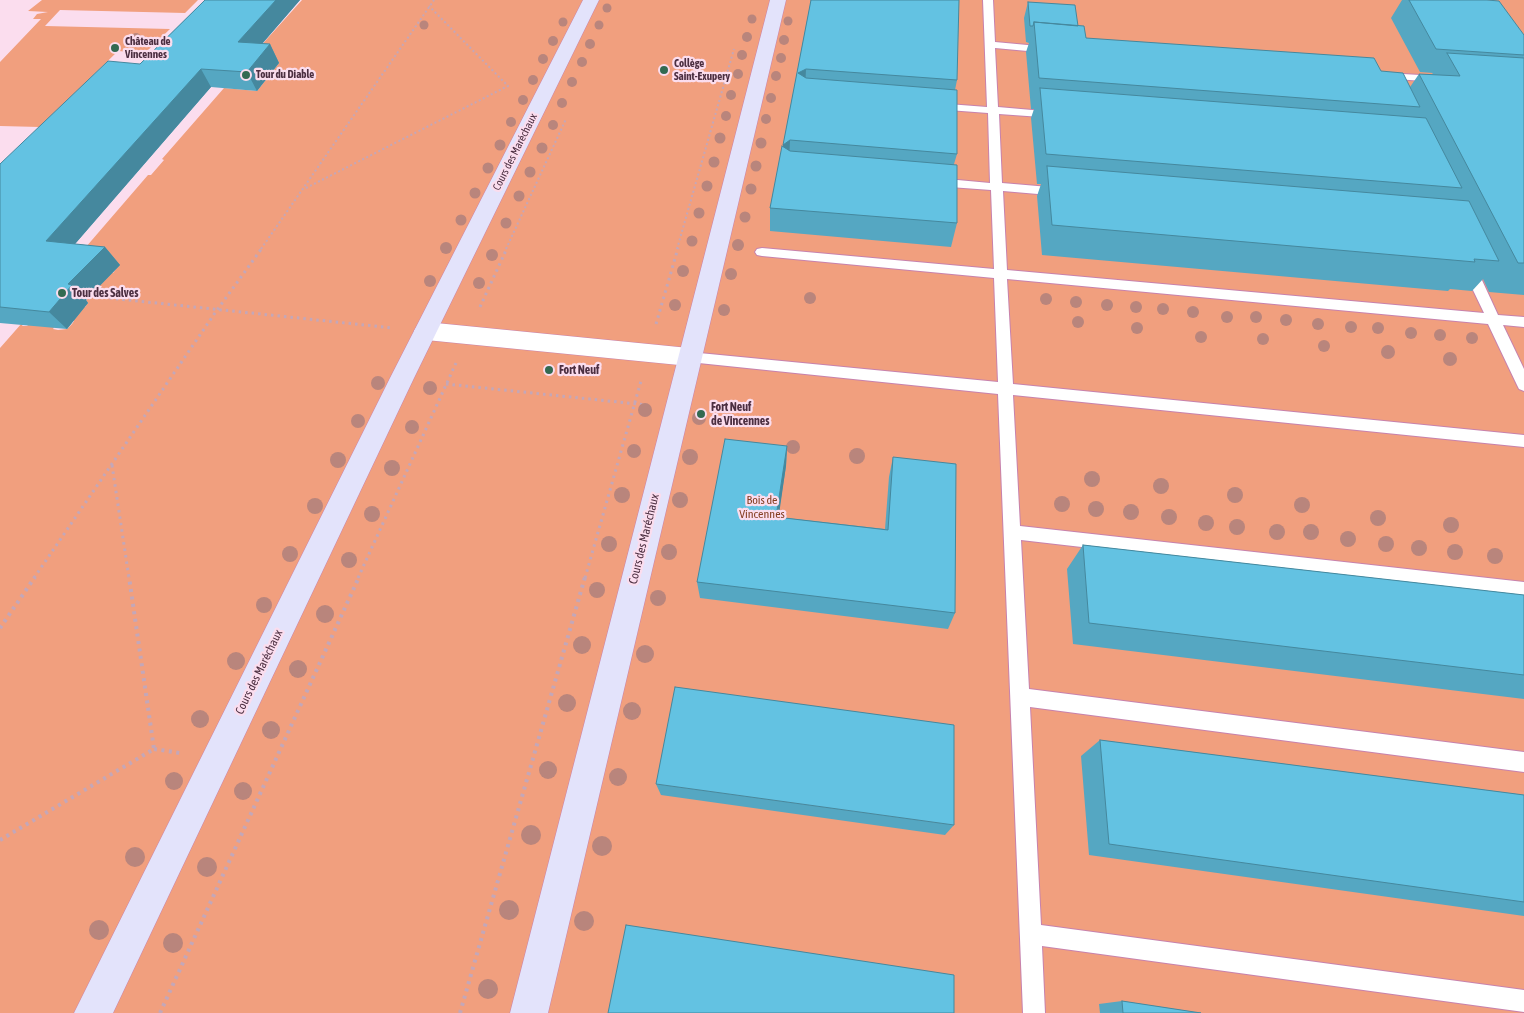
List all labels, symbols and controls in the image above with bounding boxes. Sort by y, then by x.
place label: Château de Vincennes [125,35,171,61]
marker: Château de Vincennes [109,42,121,54]
place label: Collège Saint-Exupery [674,57,730,83]
marker: Collège Saint-Exupery [658,64,670,76]
place label: Tour du Diable [256,68,314,82]
marker: Tour du Diable [240,69,252,81]
street label: Cours des Maréchaux [490,111,540,193]
place label: Tour des Salves [72,286,138,300]
marker: Tour des Salves [56,287,68,299]
place label: Fort Neuf [559,363,599,377]
marker: Fort Neuf [543,364,555,376]
place label: Fort Neuf de Vincennes [711,400,769,428]
marker: Fort Neuf de Vincennes [695,408,707,420]
street label: Cours des Maréchaux [626,492,662,586]
park label: Bois de Vincennes [739,493,785,521]
street label: Cours des Maréchaux [232,627,286,717]

